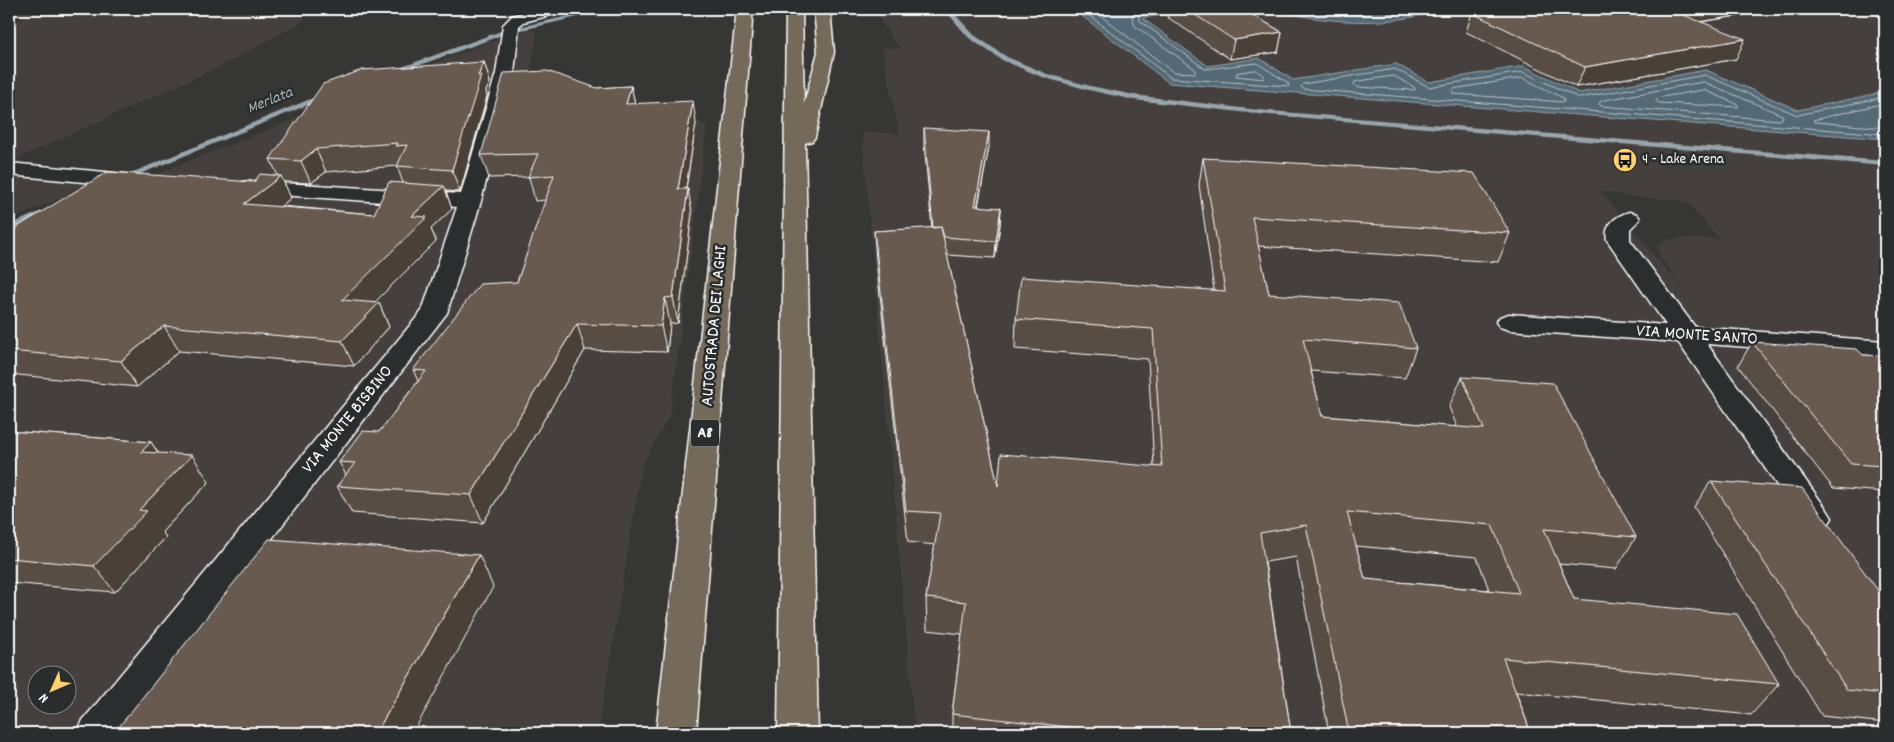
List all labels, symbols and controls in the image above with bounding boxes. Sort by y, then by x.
water label: Merlata [244,81,298,120]
bus stop icon: 4 - Lake Arena [1612,147,1638,173]
place label: 4 - Lake Arena [1642,149,1725,171]
street label: AUTOSTRADA DEI LAGHI [696,244,735,407]
street label: VIA MONTE SANTO [1635,319,1759,353]
street label: VIA MONTE BISBINO [296,361,400,479]
road number: A8 [691,419,719,446]
north arrow [28,664,78,714]
text: N [35,688,54,707]

